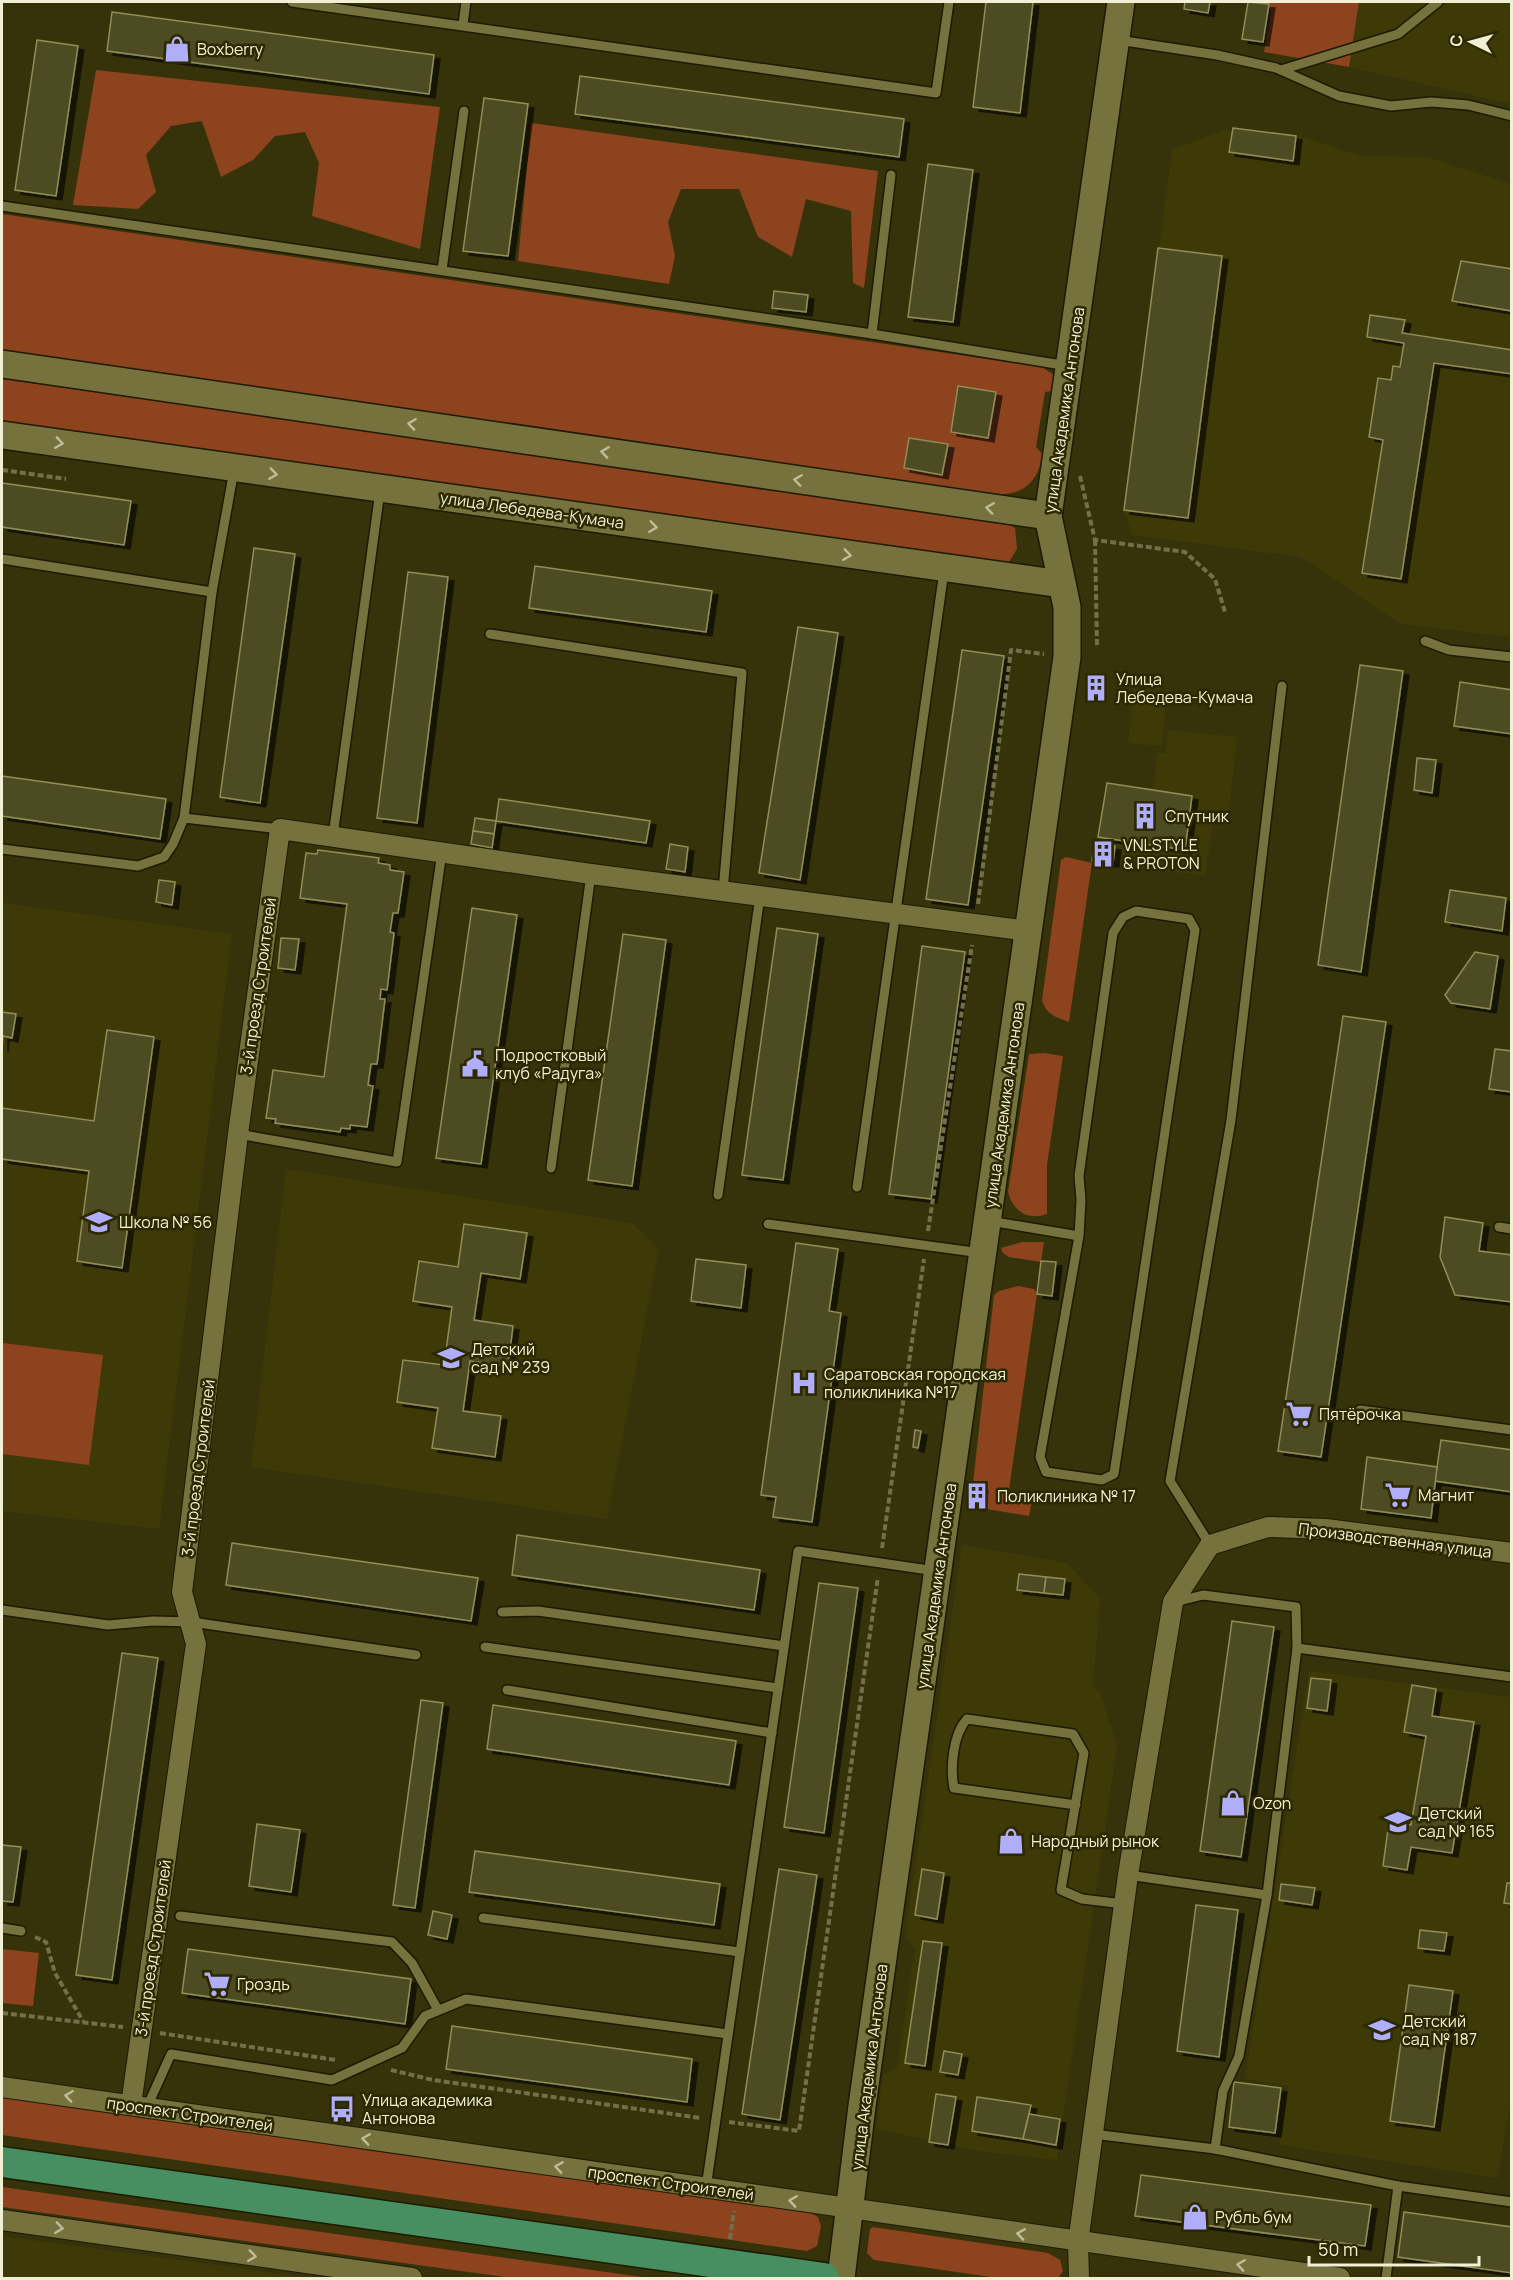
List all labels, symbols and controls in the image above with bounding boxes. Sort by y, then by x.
north arrow [1441,12,1501,72]
shop icon: Boxberry [162,34,192,64]
text: С [1445,34,1468,48]
place label: Boxberry [197,38,264,60]
street label: улица Академика Антонова [1039,306,1089,514]
one-way arrow [407,419,416,431]
one-way arrow [55,437,64,449]
one-way arrow [600,447,609,459]
one-way arrow [269,467,278,479]
one-way arrow [793,475,802,487]
street label: улица Лебедева-Кумача [439,486,625,534]
one-way arrow [986,503,995,515]
one-way arrow [649,521,658,533]
one-way arrow [842,548,851,560]
place label: Улица Лебедева-Кумача [1116,668,1253,708]
building icon: Улица Лебедева-Кумача [1081,673,1111,703]
building icon: Спутник [1130,801,1160,831]
place label: Спутник [1165,805,1230,827]
place label: VNLSTYLE & PROTON [1123,834,1200,874]
building icon: VNLSTYLE & PROTON [1088,839,1118,869]
street label: 3-й проезд Строителей [235,896,281,1076]
street label: улица Академика Антонова [979,1001,1029,1209]
place label: Подростковый клуб «Радуга» [495,1044,606,1084]
public building icon: Подростковый клуб «Радуга» [460,1049,490,1079]
school or university icon: Школа № 56 [84,1207,114,1237]
place label: Школа № 56 [119,1211,212,1233]
place label: Детский сад № 239 [471,1338,550,1378]
school or university icon: Детский сад № 239 [436,1343,466,1373]
place label: Саратовская городская поликлиника №17 [824,1363,1006,1403]
hospital icon: Саратовская городская поликлиника №17 [789,1368,819,1398]
street label: 3-й проезд Строителей [176,1378,220,1558]
supermarket icon: Пятёрочка [1284,1399,1314,1429]
place label: Пятёрочка [1319,1403,1401,1425]
supermarket icon: Магнит [1383,1480,1413,1510]
building icon: Поликлиника № 17 [962,1481,992,1511]
street label: улица Академика Антонова [911,1482,961,1690]
place label: Магнит [1418,1484,1474,1506]
place label: Поликлиника № 17 [997,1485,1136,1507]
street label: Производственная улица [1297,1517,1493,1563]
shop icon: Ozon [1218,1788,1248,1818]
place label: Ozon [1253,1792,1291,1814]
place label: Детский сад № 165 [1418,1802,1495,1842]
school or university icon: Детский сад № 165 [1383,1807,1413,1837]
shop icon: Народный рынок [996,1826,1026,1856]
place label: Народный рынок [1031,1830,1160,1852]
street label: 3-й проезд Строителей [130,1858,176,2038]
street label: улица Академика Антонова [845,1963,893,2171]
supermarket icon: Гроздь [202,1969,232,1999]
place label: Гроздь [237,1973,290,1995]
place label: Детский сад № 187 [1402,2010,1477,2050]
school or university icon: Детский сад № 187 [1367,2015,1397,2045]
place label: Улица академика Антонова [362,2089,492,2129]
one-way arrow [64,2091,73,2103]
street label: проспект Строителей [106,2091,274,2137]
bus stop icon: Улица академика Антонова [327,2094,357,2124]
one-way arrow [361,2134,370,2146]
street label: проспект Строителей [587,2160,755,2206]
one-way arrow [554,2161,563,2173]
one-way arrow [789,2195,798,2207]
shop icon: Рубль бум [1180,2202,1210,2232]
place label: Рубль бум [1215,2206,1292,2228]
one-way arrow [55,2222,64,2234]
one-way arrow [1016,2228,1025,2240]
scale bar [1309,2229,1478,2267]
text: 50 m [1318,2237,1358,2261]
one-way arrow [248,2249,257,2262]
one-way arrow [1236,2259,1245,2271]

